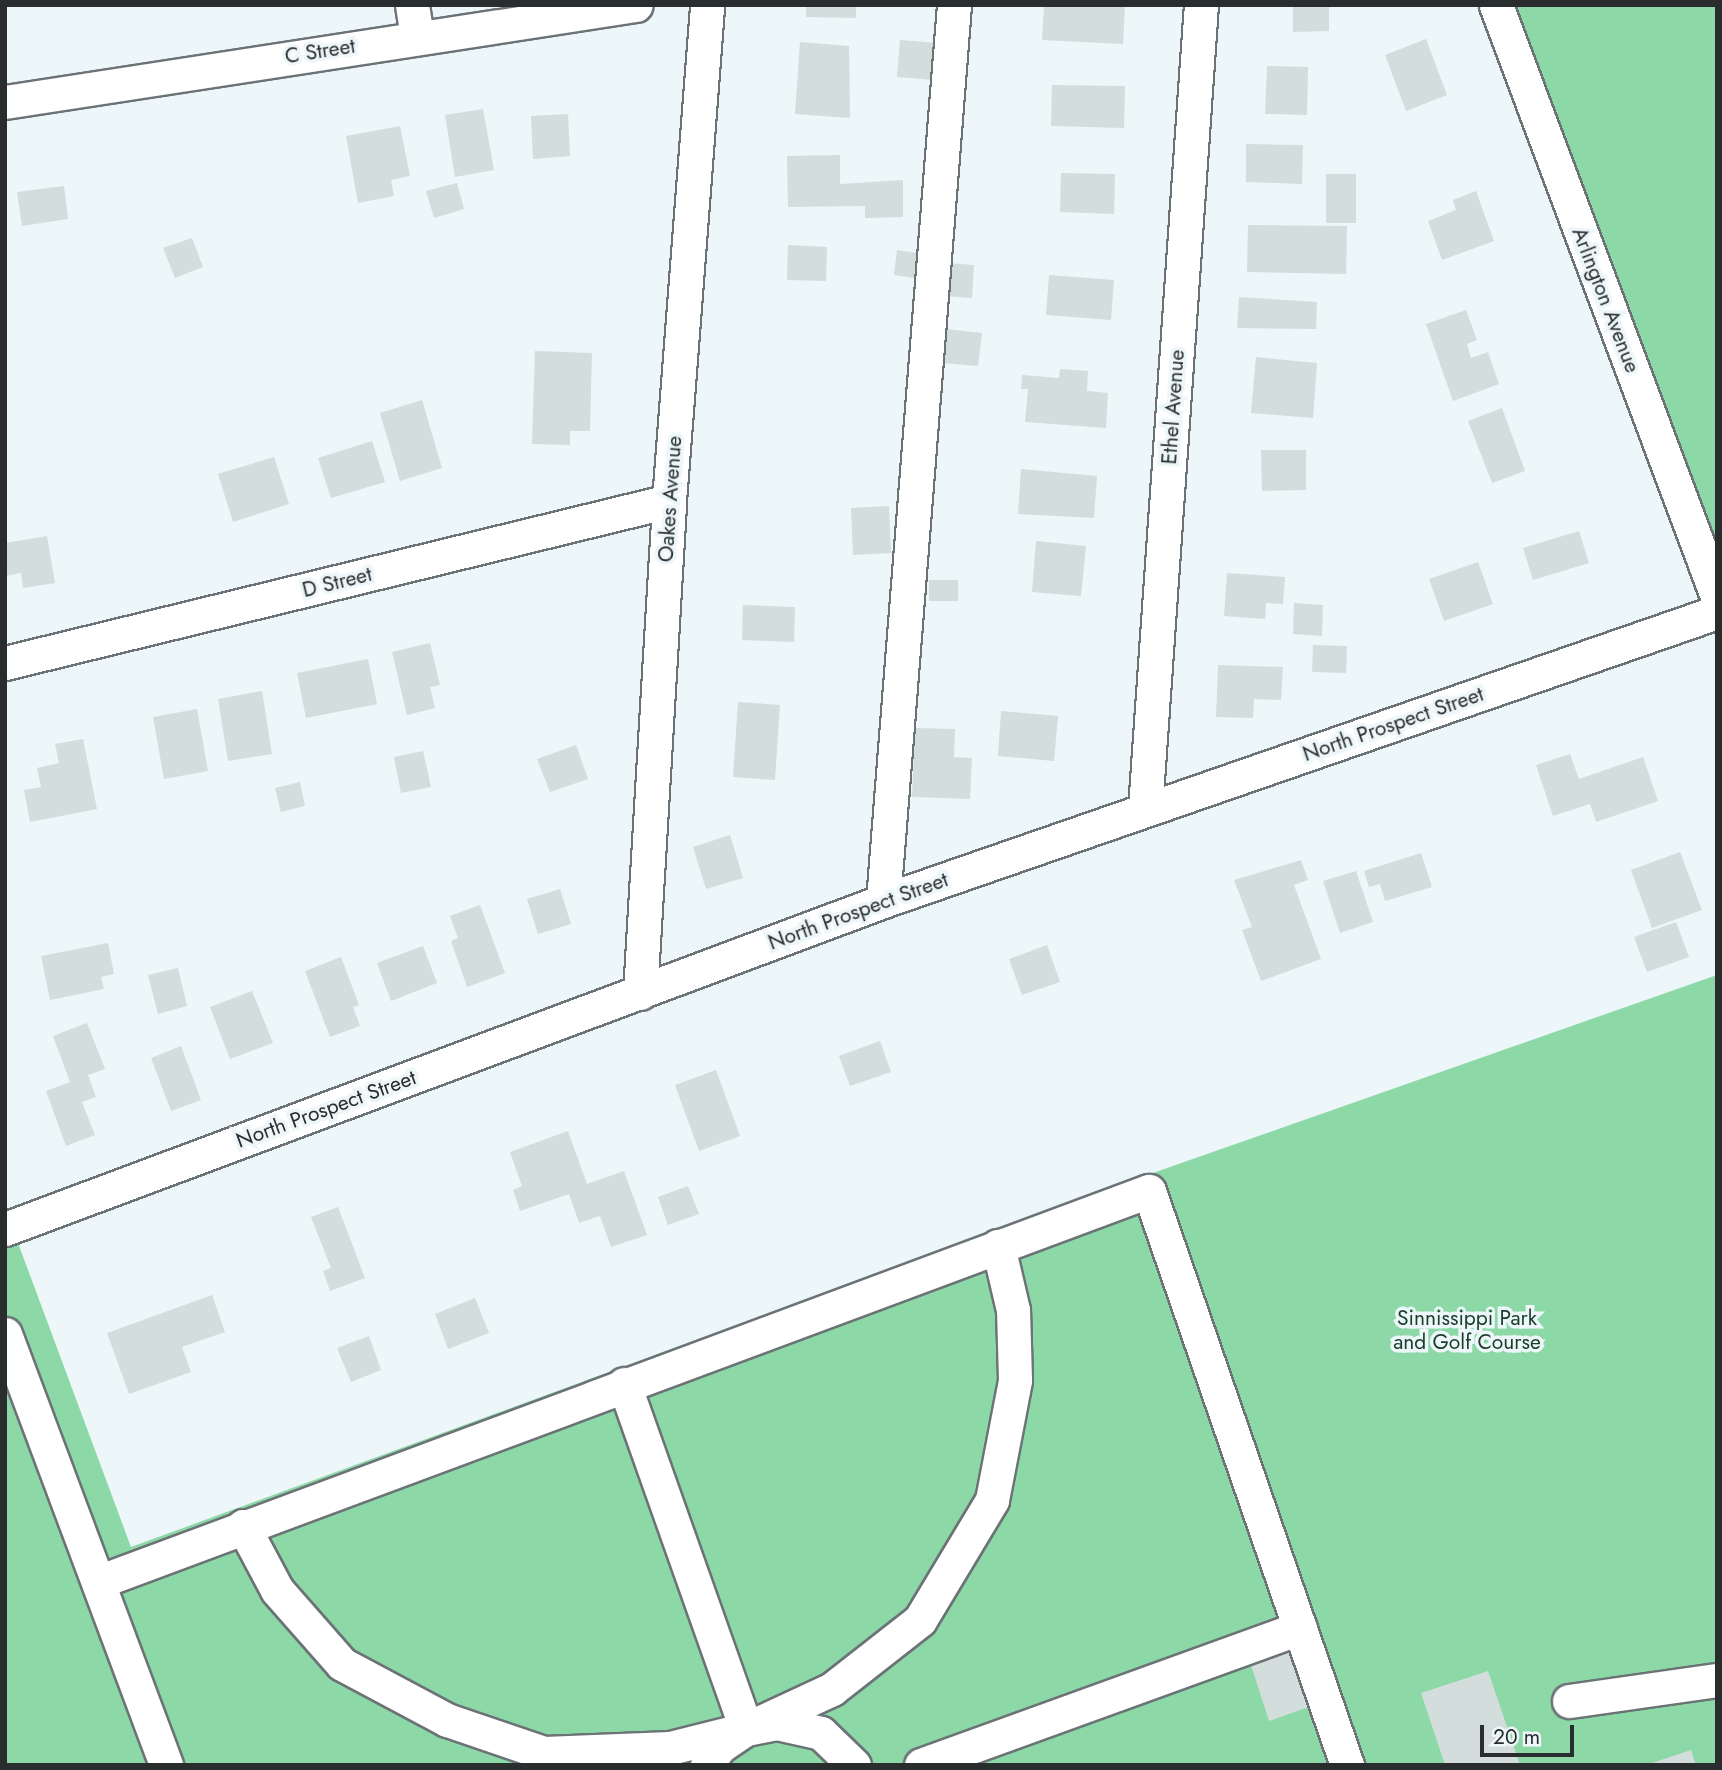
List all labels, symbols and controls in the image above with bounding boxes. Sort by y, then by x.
street label: C Street [283,33,357,69]
street label: Arlington Avenue [1567,224,1645,376]
street label: Ethel Avenue [1156,349,1190,465]
street label: Oakes Avenue [653,435,687,563]
street label: D Street [300,561,374,603]
street label: North Prospect Street [1299,681,1487,767]
street label: North Prospect Street [765,867,951,955]
street label: North Prospect Street [233,1065,419,1153]
park label: Sinnissippi Park and Golf Course [1393,1305,1541,1355]
scale bar [1484,1710,1578,1754]
text: 20 m [1493,1722,1540,1752]

